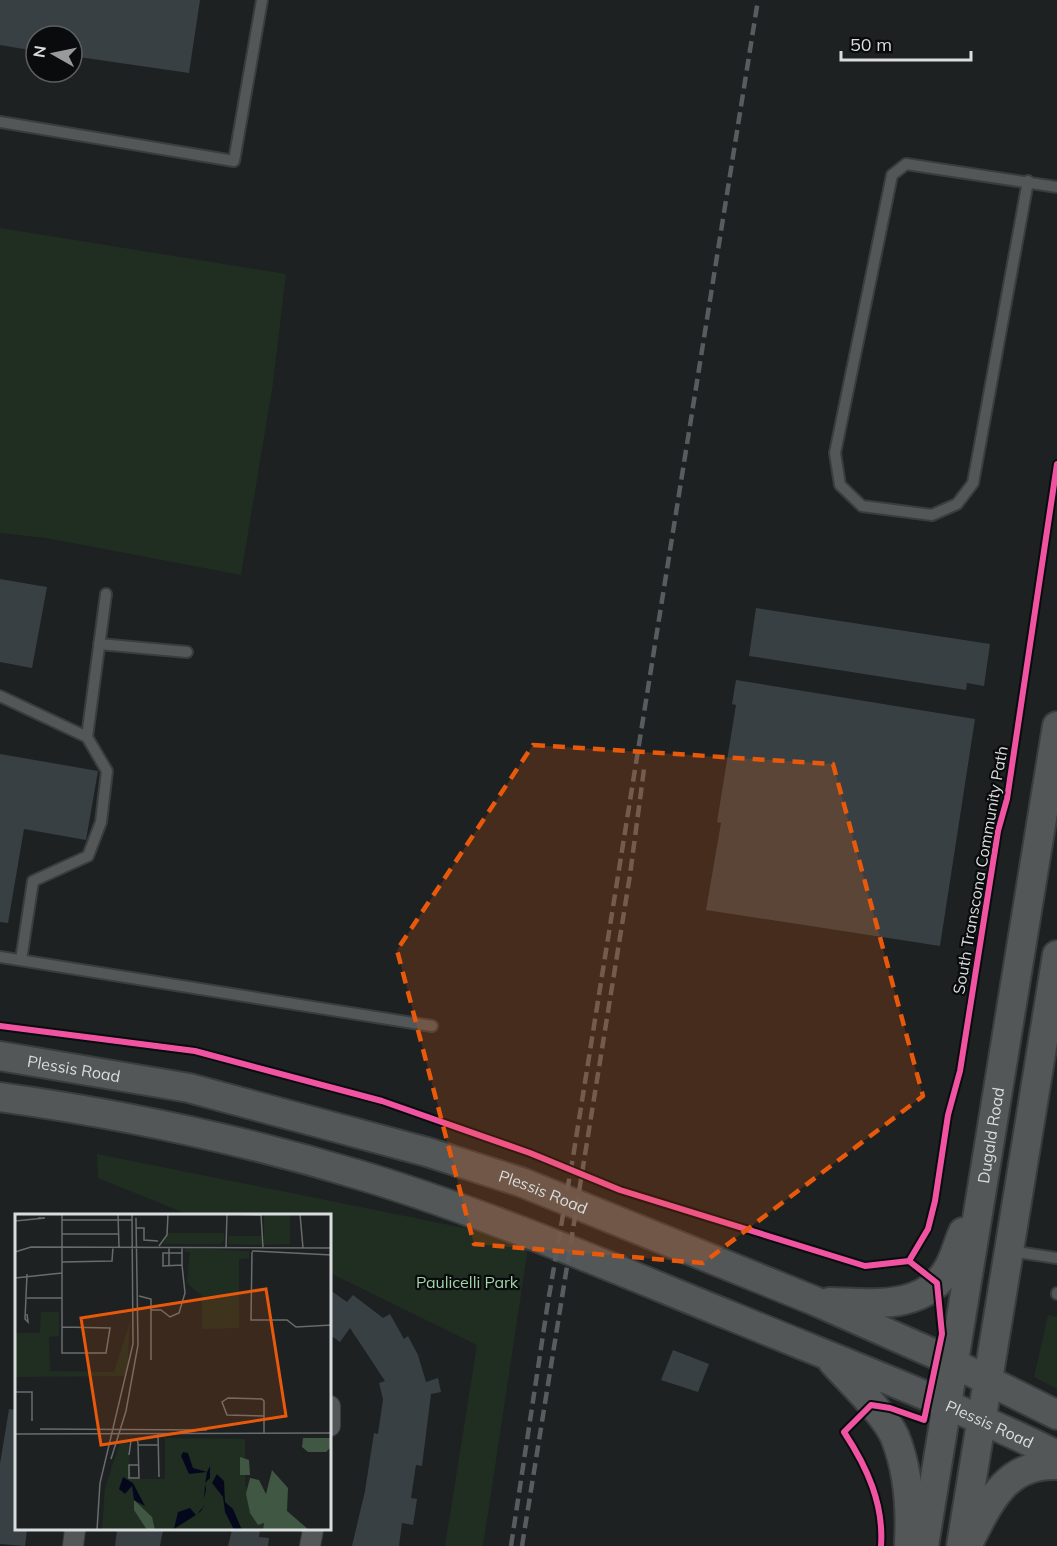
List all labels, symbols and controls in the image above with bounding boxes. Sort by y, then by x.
north arrow [24,24,84,84]
scale bar [841,24,972,62]
text: 50 m [850,33,892,56]
text: N [28,44,50,59]
street label: South Transcona Community Path [948,744,1012,996]
street label: Plessis Road [26,1051,122,1086]
street label: Dugald Road [973,1086,1008,1185]
street label: Plessis Road [496,1166,591,1218]
inset map [15,1214,332,1531]
park label: Paulicelli Park [416,1272,519,1292]
street label: Plessis Road [943,1395,1037,1452]

